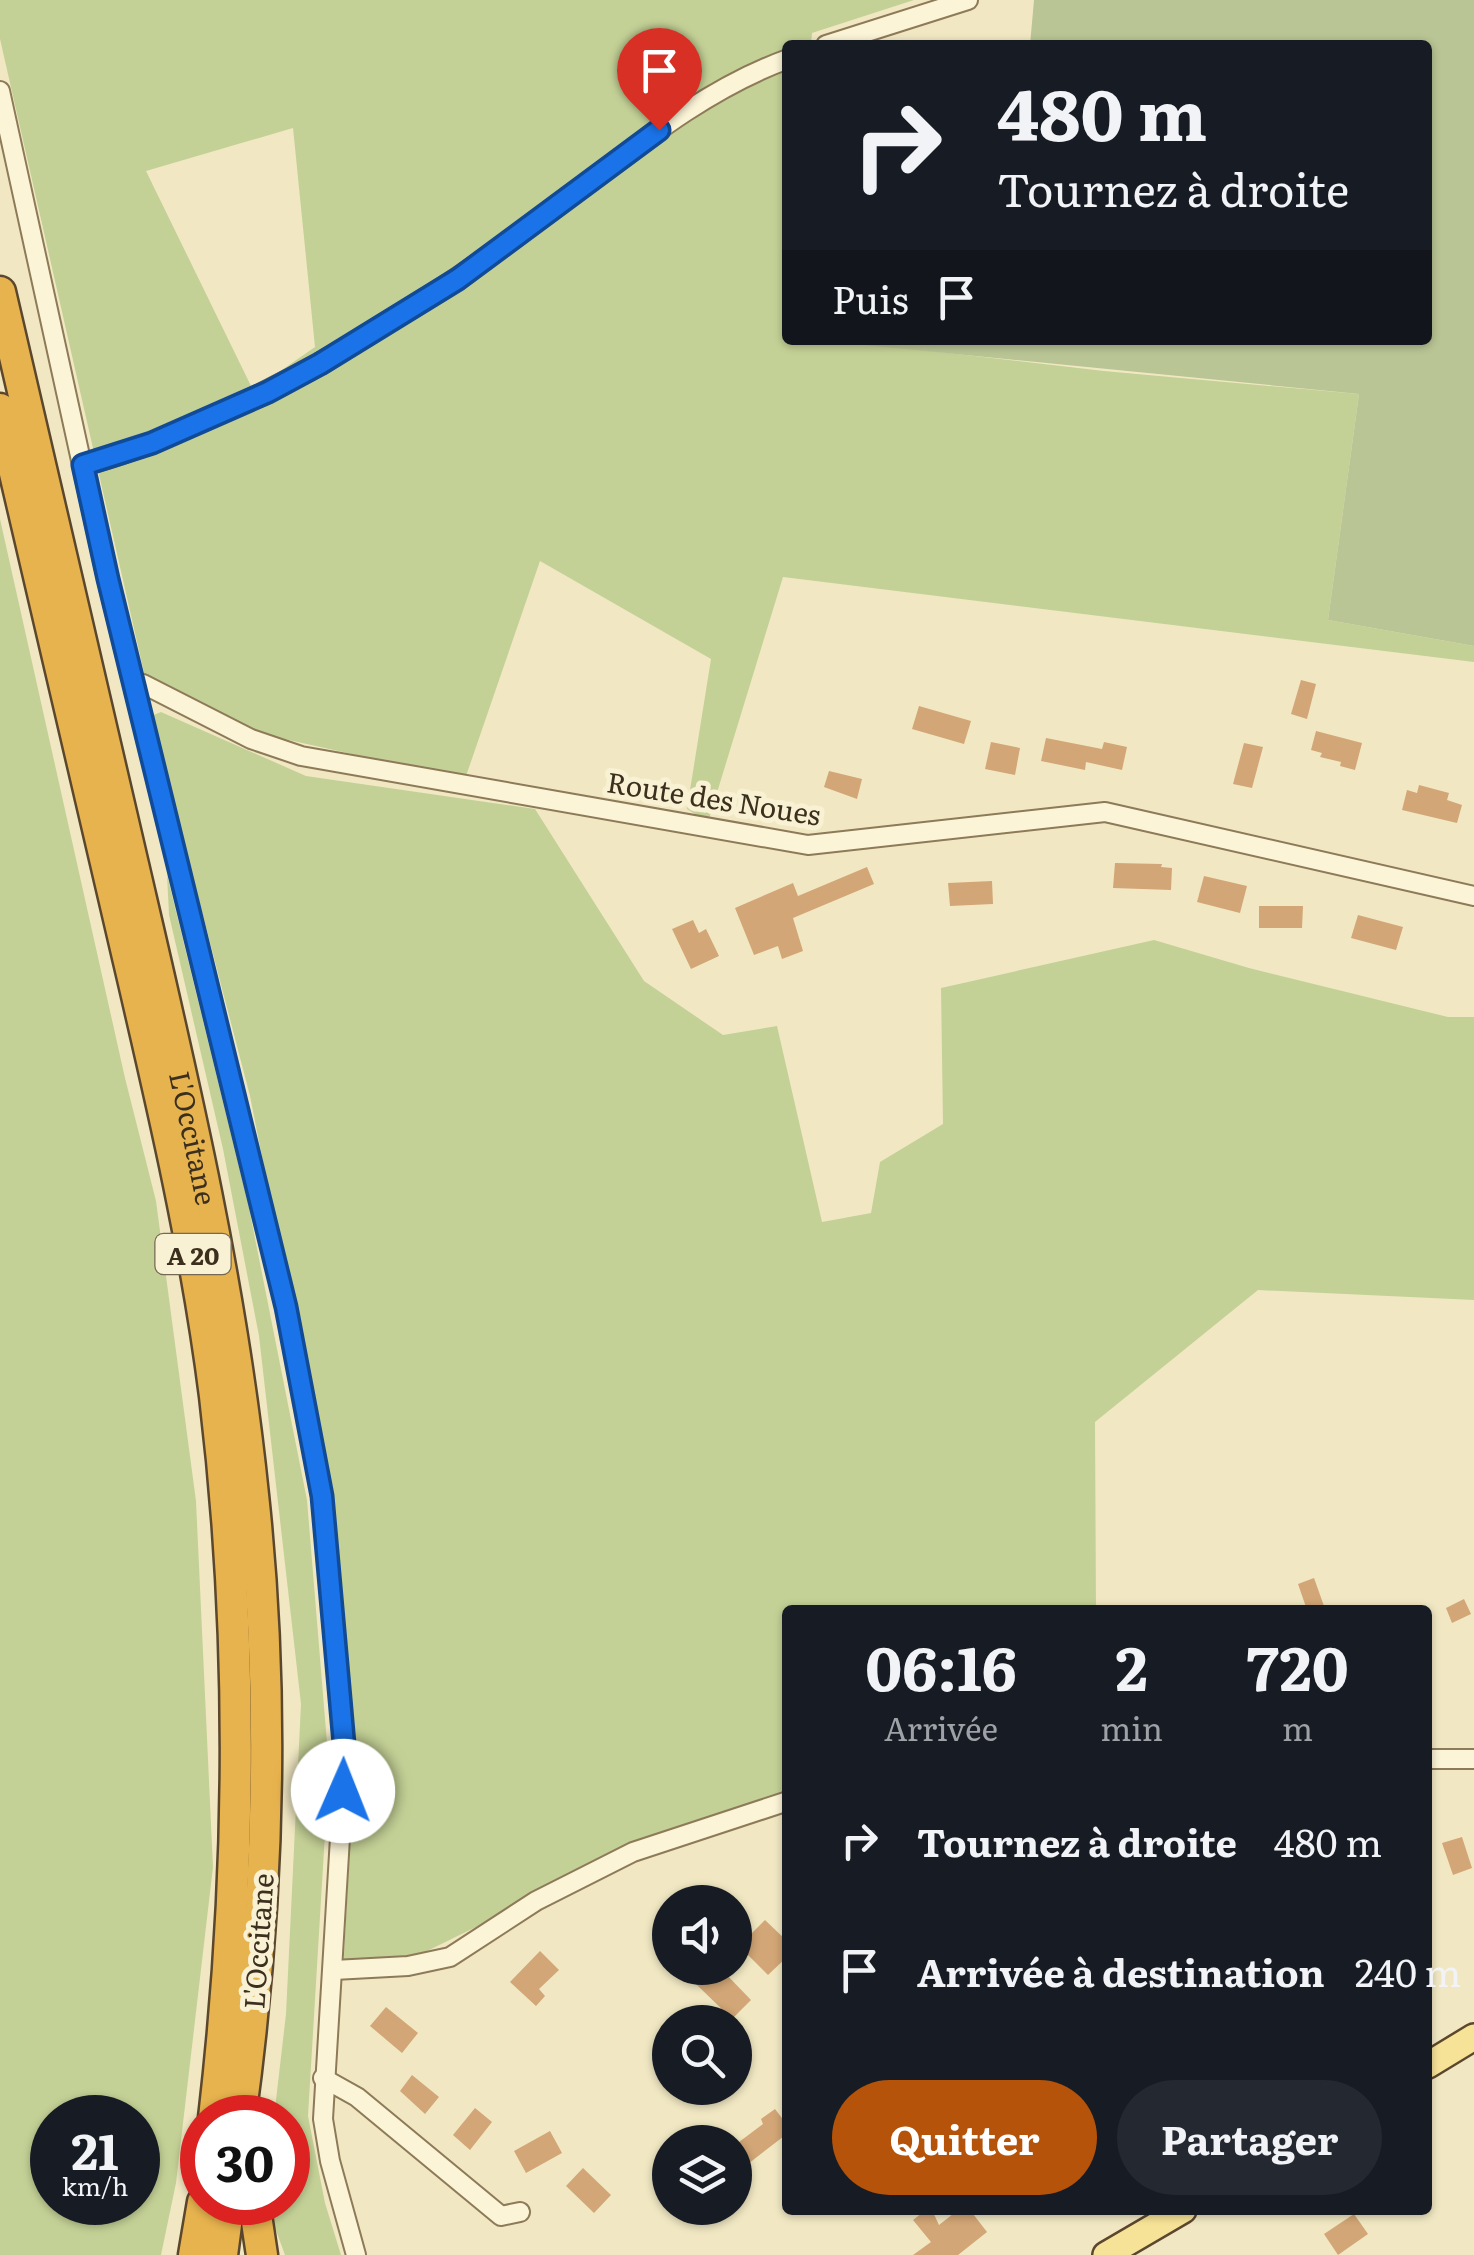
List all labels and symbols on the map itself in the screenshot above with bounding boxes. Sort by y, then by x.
pin [617,28,702,131]
street label: Route des Noues [604,759,824,835]
street label: L'Occitane [160,1067,229,1209]
road number: A 20 [156,1234,230,1274]
position arrow [291,1739,395,1843]
street label: L'Occitane [231,1872,283,2010]
speed limit sign: 30 [180,2095,310,2225]

